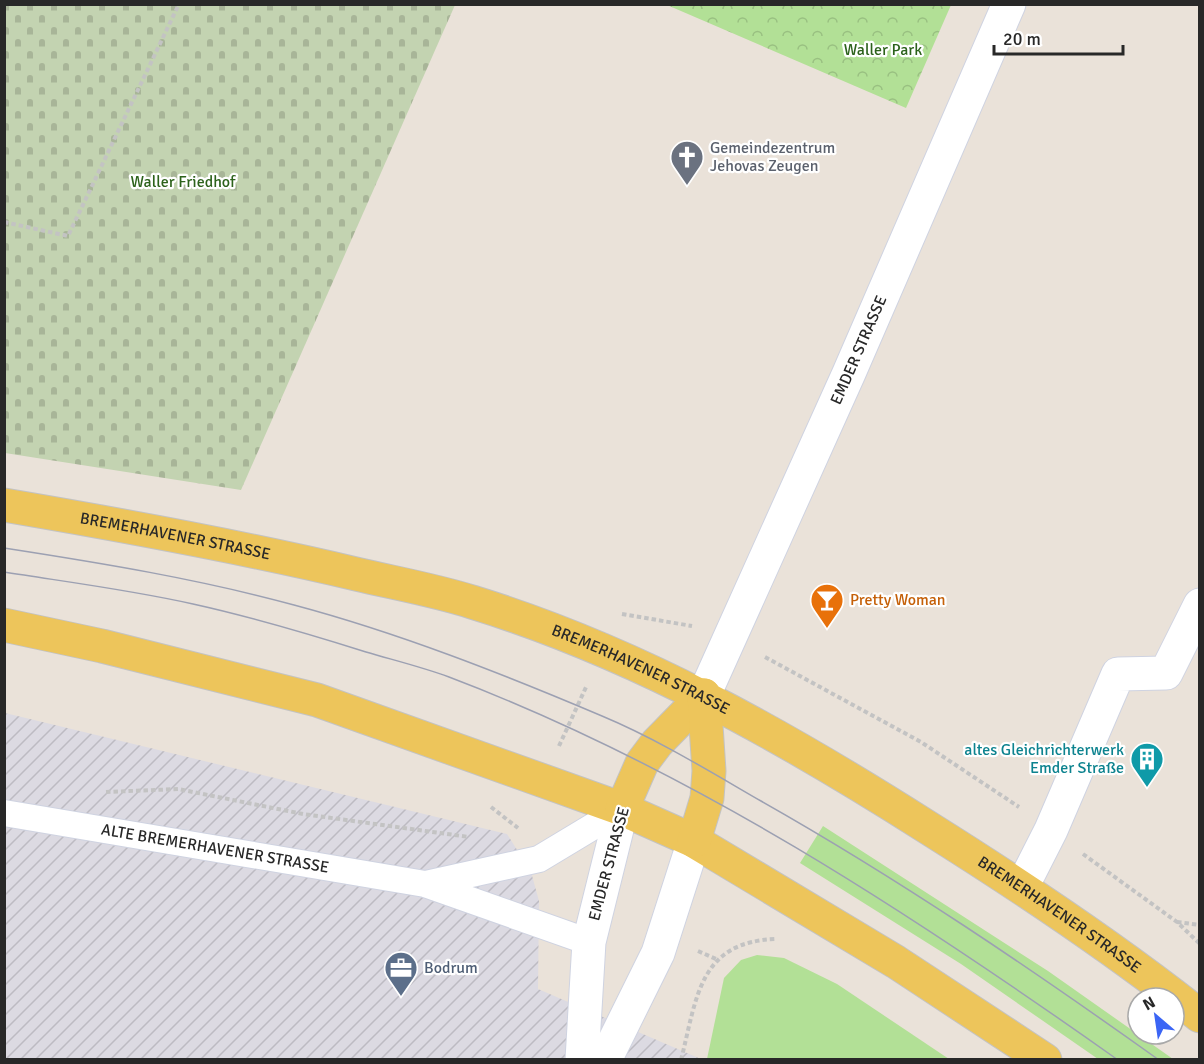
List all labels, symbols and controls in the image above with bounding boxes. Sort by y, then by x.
scale bar [994,18,1123,56]
text: 20 m [1003,28,1041,50]
park label: Waller Park [844,40,922,60]
place label: Gemeindezentrum Jehovas Zeugen [710,138,835,176]
church icon: Gemeindezentrum Jehovas Zeugen [669,139,705,186]
park label: Waller Friedhof [131,172,236,192]
street label: EMDER STRASSE [826,292,891,408]
street label: BREMERHAVENER STRASSE [78,508,272,564]
bar icon: Pretty Woman [809,582,845,629]
place label: Pretty Woman [850,590,946,610]
street label: BREMERHAVENER STRASSE [549,620,733,719]
place label: altes Gleichrichterwerk Emder Straße [964,740,1124,778]
building icon: altes Gleichrichterwerk Emder Straße [1129,741,1165,788]
street label: EMDER STRASSE [584,805,634,923]
street label: ALTE BREMERHAVENER STRASSE [100,820,330,878]
street label: BREMERHAVENER STRASSE [974,852,1145,978]
office icon: Bodrum [383,950,419,997]
place label: Bodrum [424,958,478,978]
north arrow [1126,986,1186,1046]
text: N [1139,992,1159,1015]

